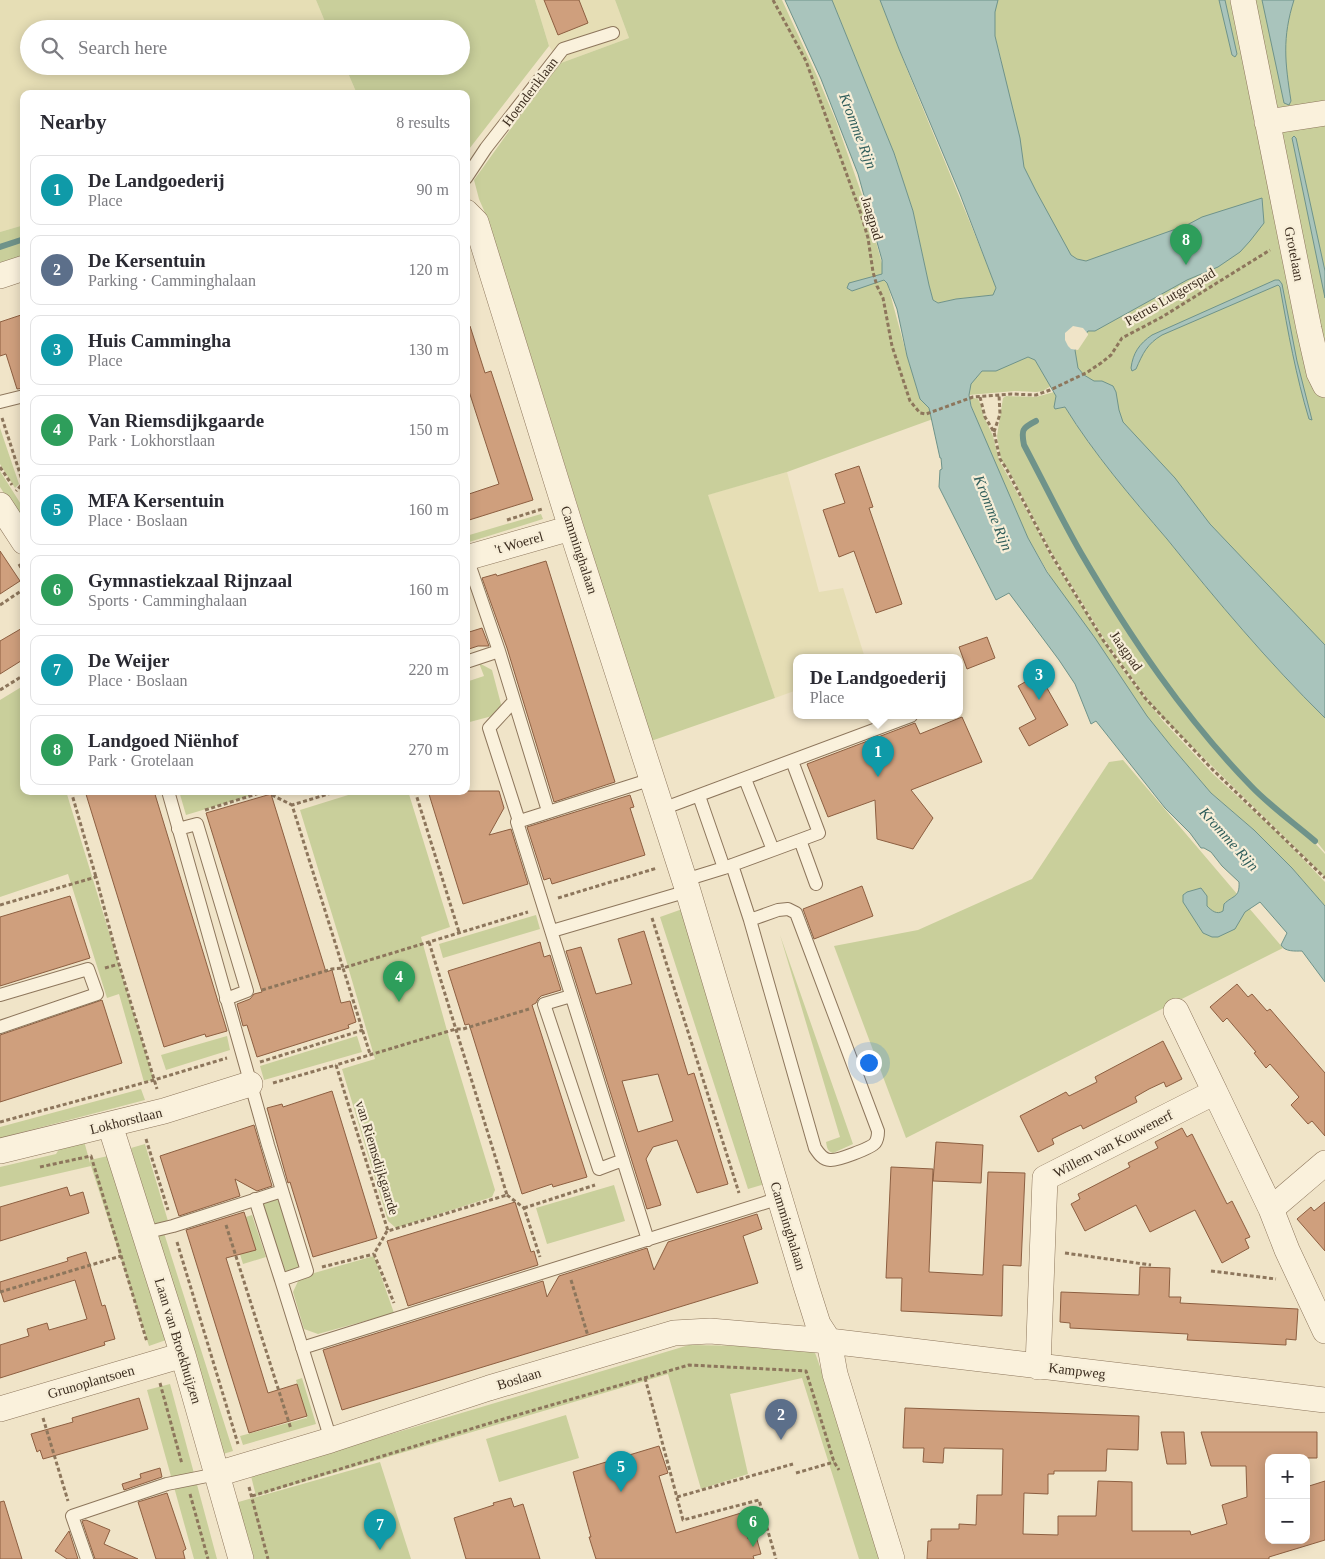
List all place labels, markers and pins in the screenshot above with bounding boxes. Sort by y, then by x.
pin: 8 [1170,224,1202,265]
pin: 3 [1023,659,1055,700]
pin: 1 [862,736,894,777]
pin: 4 [383,961,415,1002]
pin: 2 [765,1399,797,1440]
pin: 5 [605,1451,637,1492]
pin: 6 [737,1506,769,1547]
pin: 7 [364,1509,396,1550]

